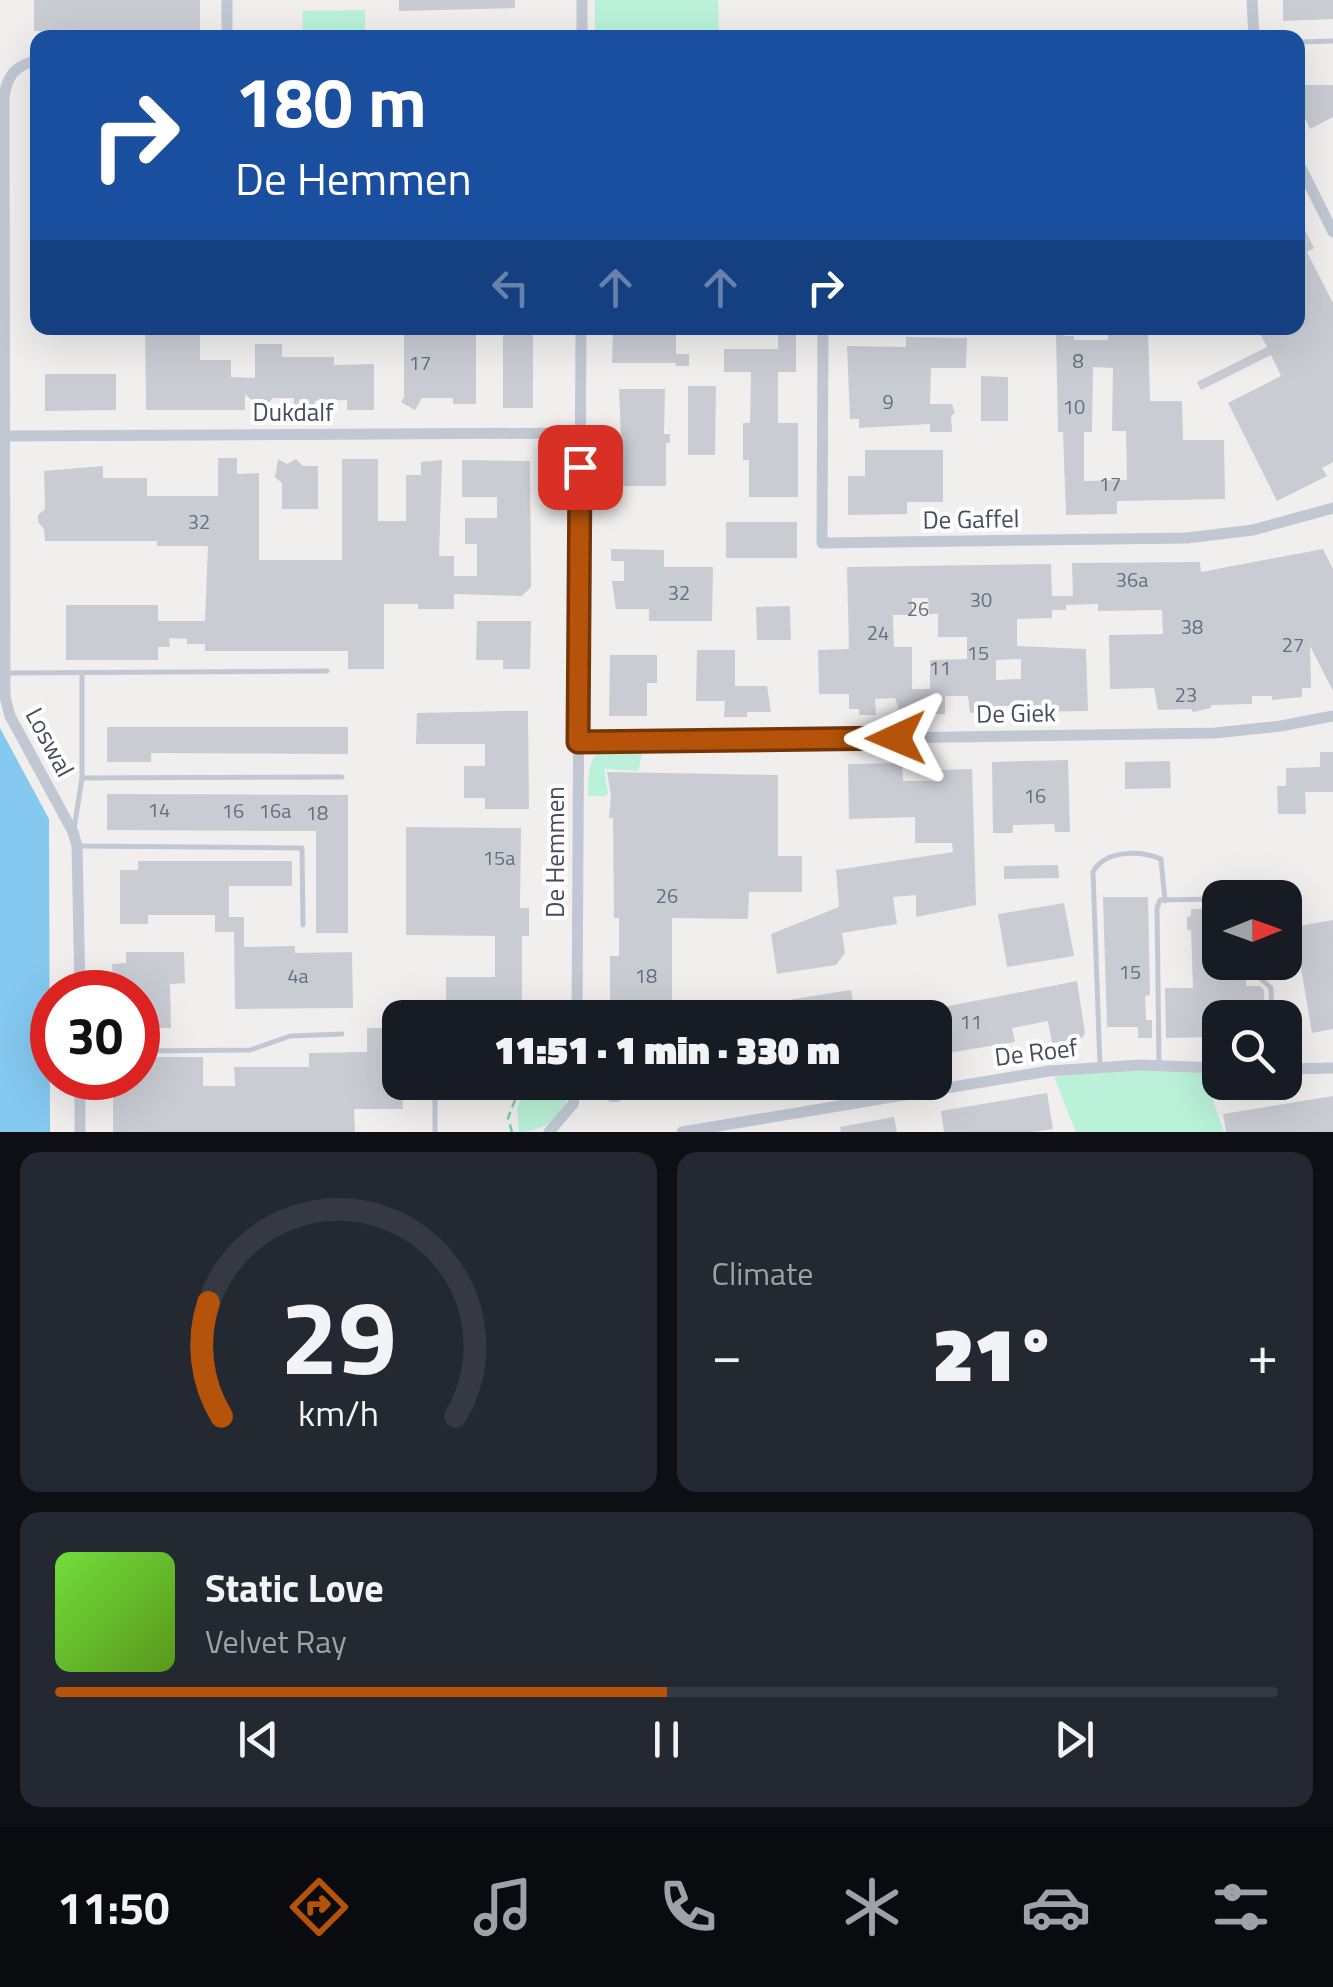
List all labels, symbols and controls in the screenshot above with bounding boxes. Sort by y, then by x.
text: 180 m [235,48,427,154]
icon: right [70,70,200,200]
text: De Hemmen [235,144,472,212]
icon: left [483,260,538,315]
icon: ahead [588,260,643,315]
icon: ahead [693,260,748,315]
icon: right [798,260,853,315]
house number: 8 [1072,345,1084,376]
house number: 17 [409,347,431,378]
house number: 9 [882,386,894,417]
house number: 10 [1063,391,1085,422]
street label: Dukdalf [253,393,334,431]
pin [538,425,623,510]
icon: arrive [553,440,608,495]
house number: 17 [1099,468,1121,499]
street label: De Gaffel [922,499,1020,539]
house number: 32 [188,506,210,537]
house number: 36a [1116,564,1148,595]
house number: 32 [668,577,690,608]
house number: 30 [970,584,992,615]
house number: 26 [907,593,929,624]
house number: 38 [1181,611,1203,642]
house number: 24 [867,617,889,648]
house number: 27 [1282,629,1304,660]
house number: 15 [967,637,989,668]
house number: 11 [929,652,951,683]
house number: 23 [1175,679,1197,710]
position arrow [844,686,948,790]
street label: De Giek [976,693,1056,733]
street label: Loswal [16,700,84,784]
house number: 16 [1024,780,1046,811]
street label: De Hemmen [536,786,574,918]
house number: 14 [148,794,170,825]
house number: 16 [222,795,244,826]
house number: 16a [259,795,291,826]
house number: 18 [306,797,328,828]
house number: 15a [483,842,515,873]
house number: 26 [656,880,678,911]
north arrow [1202,880,1302,980]
map controls [1202,880,1302,1100]
house number: 15 [1119,956,1141,987]
house number: 4a [287,960,309,991]
house number: 18 [635,960,657,991]
speed limit sign: 30 [30,970,160,1100]
button: search [1202,1000,1302,1100]
house number: 11 [960,1006,982,1037]
text: 11:51 · 1 min · 330 m [494,1021,840,1079]
street label: De Roef [992,1028,1080,1076]
text: Climate [712,1249,813,1297]
text: 29 [280,1256,396,1414]
text: 21° [933,1296,1057,1410]
text: − [712,1312,742,1395]
text: + [1247,1312,1278,1395]
text: km/h [298,1385,379,1440]
text: Static Love [205,1559,384,1617]
text: Velvet Ray [205,1617,347,1665]
icon: previous [231,1712,286,1767]
icon: pause [639,1712,694,1767]
icon: next [1047,1712,1102,1767]
icon: directions [284,1872,354,1942]
icon: music [468,1872,538,1942]
icon: phone [653,1872,723,1942]
icon: climate [837,1872,907,1942]
icon: car [1021,1872,1091,1942]
icon: filters [1206,1872,1276,1942]
text: 11:50 [57,1873,170,1941]

